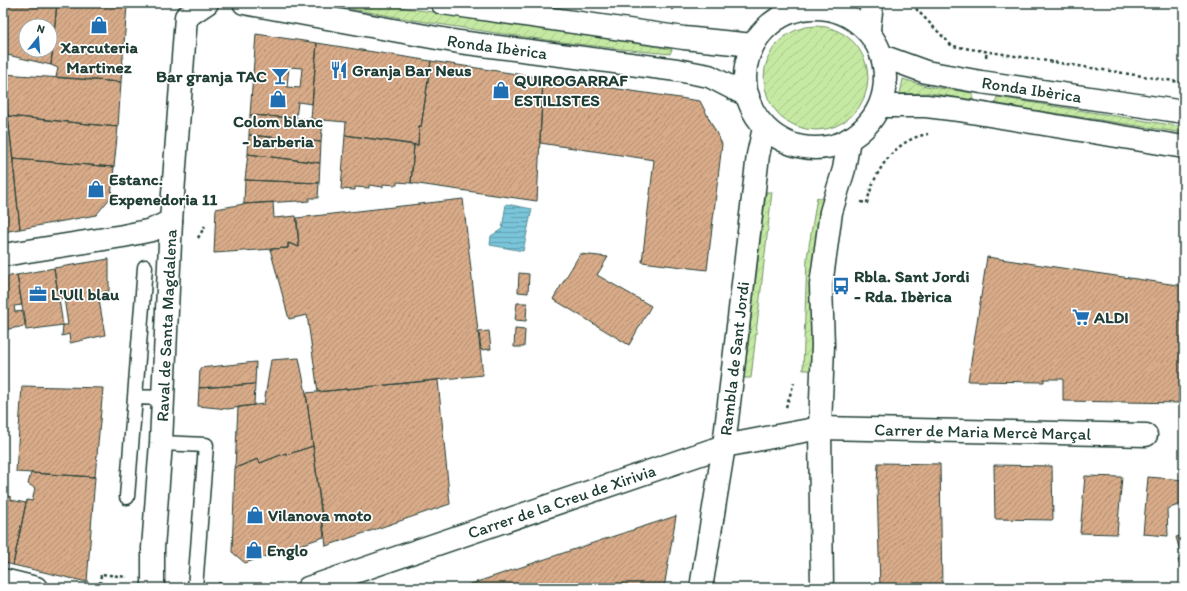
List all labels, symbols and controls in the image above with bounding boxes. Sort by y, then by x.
shop icon: Xarcuteria Martinez [89,15,109,35]
north arrow [18,18,58,58]
text: N [35,22,46,36]
street label: Ronda Ibèrica [445,30,549,63]
place label: Xarcuteria Martinez [60,37,138,77]
restaurant icon: Granja Bar Neus [329,60,349,80]
place label: Granja Bar Neus [352,60,472,81]
place label: Bar granja TAC [156,66,267,87]
bar icon: Bar granja TAC [270,66,290,86]
place label: QUIROGARRAF ESTILISTES [514,70,628,110]
street label: Ronda Ibèrica [980,72,1083,107]
shop icon: QUIROGARRAF ESTILISTES [491,80,511,100]
shop icon: Colom blanc - barberia [268,89,288,109]
place label: Colom blanc - barberia [233,111,323,151]
place label: Estanc. Expenedoria 11 [109,169,218,210]
shop icon: Estanc. Expenedoria 11 [86,179,106,199]
street label: Raval de Santa Magdalena [152,229,181,422]
place label: Rbla. Sant Jordi - Rda. Ibèrica [854,266,970,306]
bus stop icon: Rbla. Sant Jordi - Rda. Ibèrica [831,276,851,296]
street label: Rambla de Sant Jordi [715,280,753,437]
office icon: L'Ull blau [28,284,48,304]
place label: L'Ull blau [51,284,120,304]
supermarket icon: ALDI [1071,307,1091,327]
place label: ALDI [1093,307,1129,327]
street label: Carrer de Maria Mercè Marçal [874,419,1092,444]
street label: Carrer de la Creu de Xirivia [465,460,658,543]
shop icon: Vilanova moto [245,505,265,525]
place label: Vilanova moto [268,505,372,525]
shop icon: Englo [244,540,264,560]
place label: Englo [267,540,308,561]

